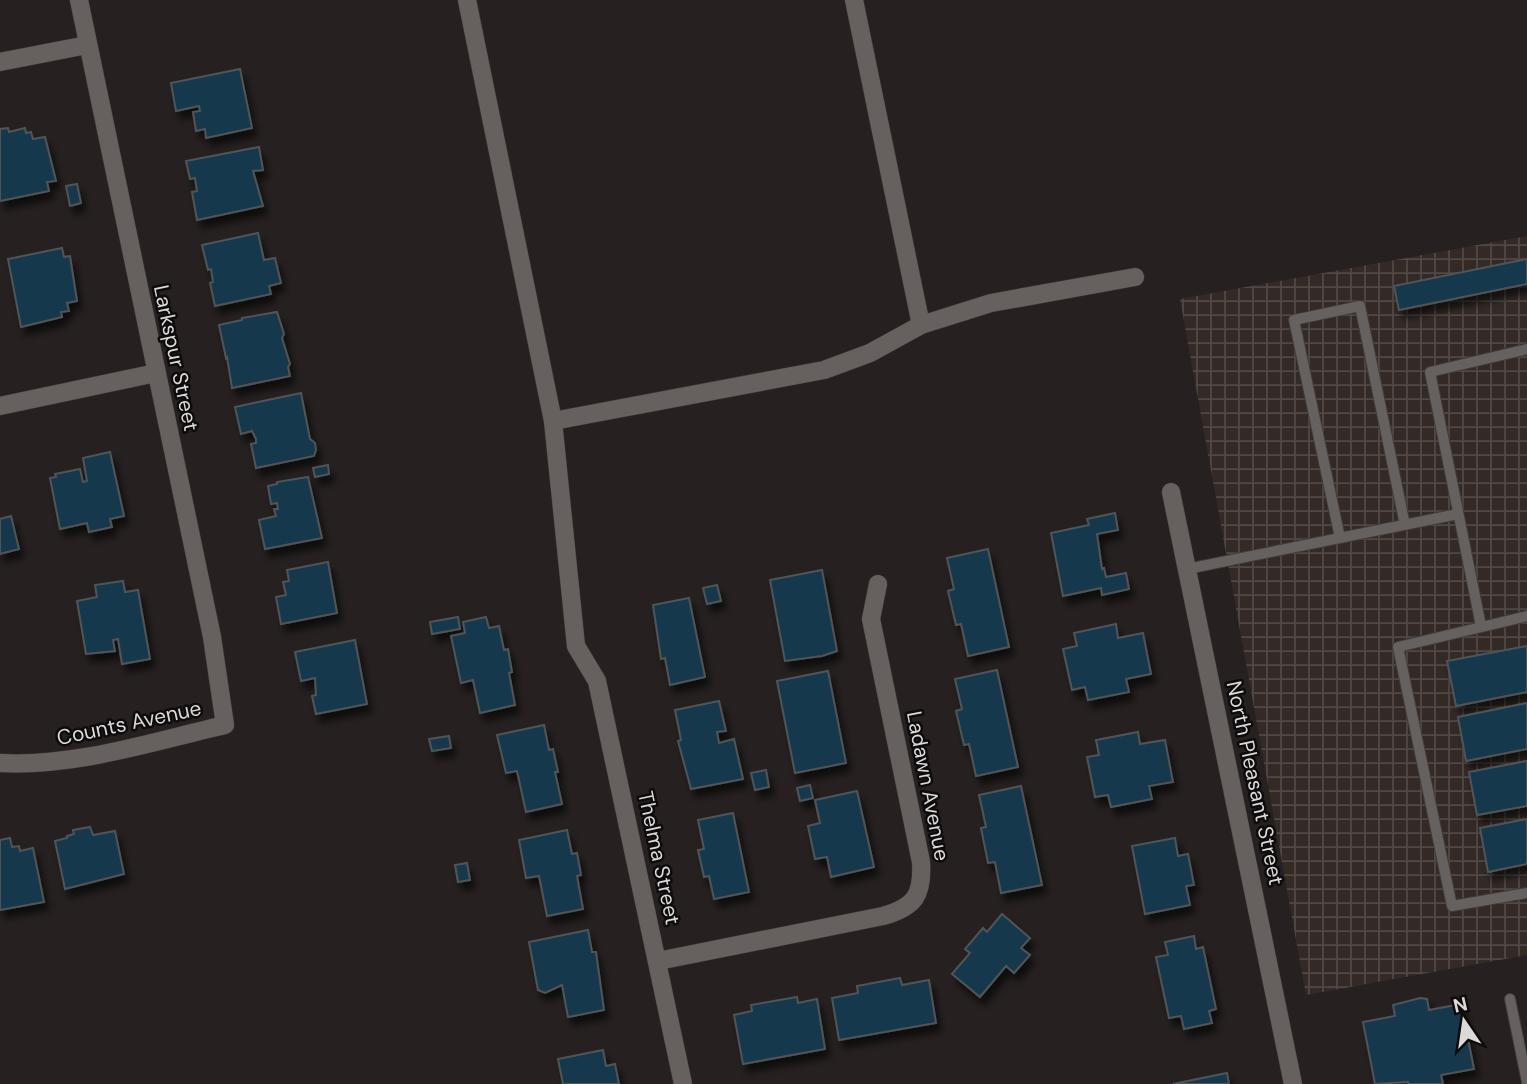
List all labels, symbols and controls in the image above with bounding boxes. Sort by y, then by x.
street label: Larkspur Street [147,282,205,434]
street label: North Pleasant Street [1220,678,1290,888]
street label: Counts Avenue [54,694,204,752]
street label: Ladawn Avenue [900,709,956,863]
street label: Thelma Street [631,789,687,927]
north arrow [1429,986,1499,1056]
text: N [1451,991,1470,1019]

